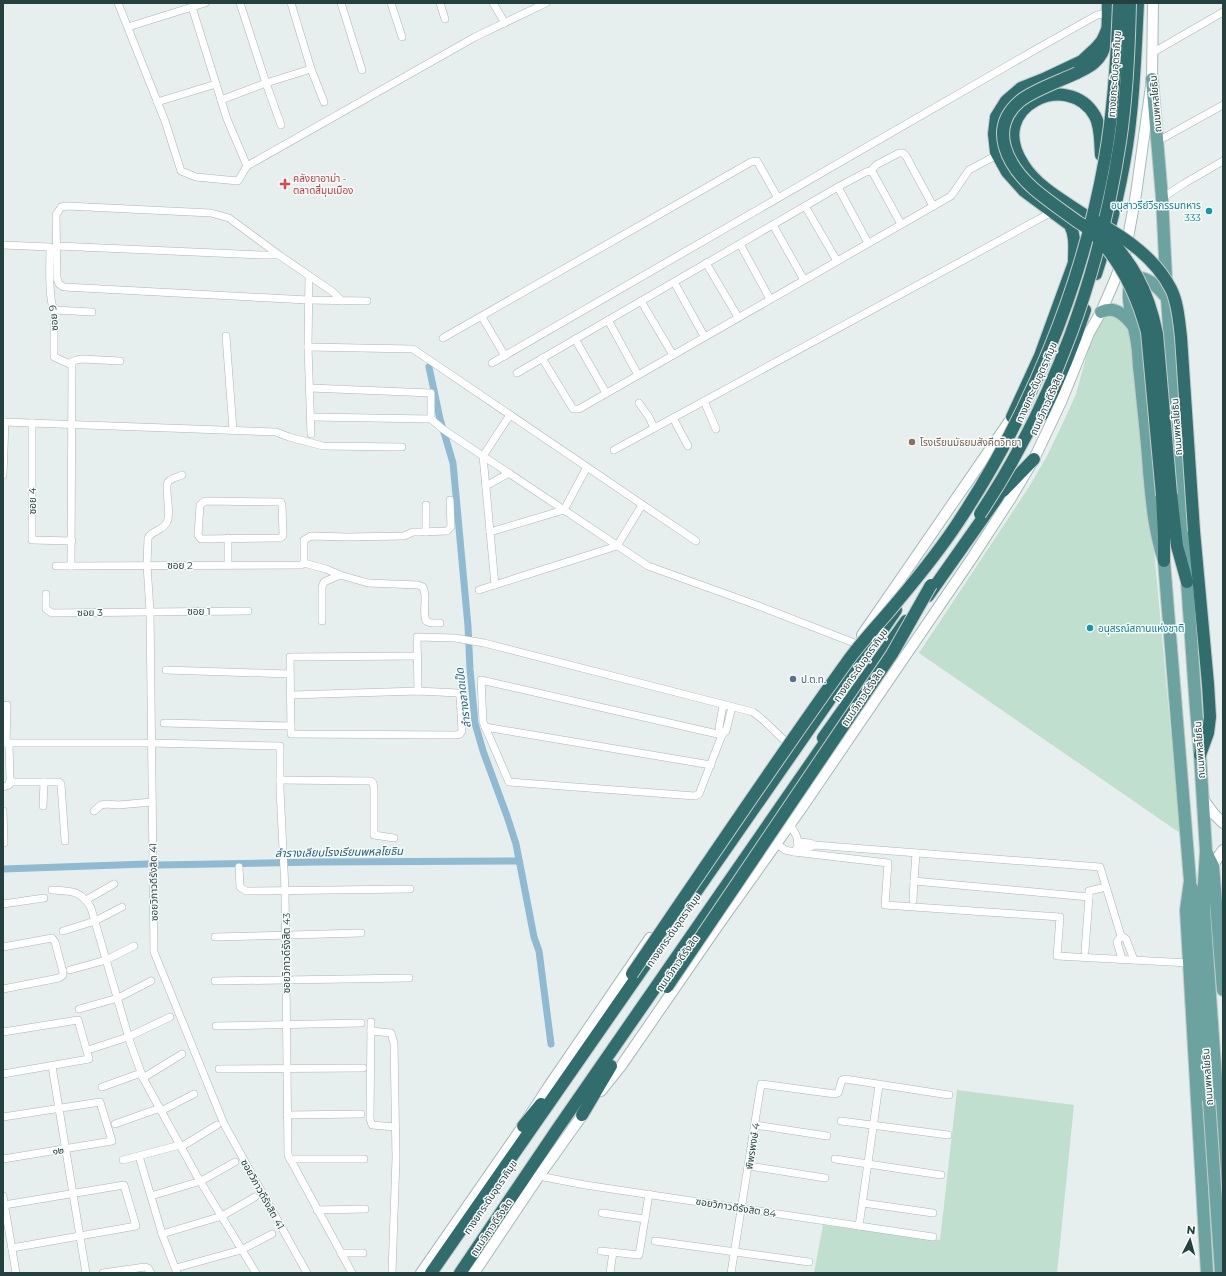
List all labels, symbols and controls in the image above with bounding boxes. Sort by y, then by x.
street label: ทางยกระดับอุตราภิมุข [1105,30,1124,118]
street label: ถนนพหลโยธิน [1147,75,1164,133]
place label: คลังยาอาม่า - ตลาดสี่มุมเมือง [293,172,354,197]
marker: คลังยาอาม่า - ตลาดสี่มุมเมือง [280,179,290,189]
place label: อนุสาวรีย์วีรกรรมทหาร 333 [1111,199,1201,224]
marker: อนุสาวรีย์วีรกรรมทหาร 333 [1204,206,1214,216]
street label: ซอย 9 [46,304,61,331]
street label: ทางยกระดับอุตราภิมุข [1013,340,1060,424]
street label: ถนนวิภาวดีรังสิต [1027,371,1066,437]
street label: ถนนพหลโยธิน [1168,398,1185,456]
place label: โรงเรียนมัธยมสังคีตวิทยา [920,436,1021,449]
marker: โรงเรียนมัธยมสังคีตวิทยา [907,437,917,447]
street label: ซอย 4 [26,487,39,514]
street label: ซอย 2 [167,559,193,572]
street label: ซอย 1 [187,605,211,618]
street label: ซอย 3 [77,606,103,619]
place label: อนุสรณ์สถานแห่งชาติ [1098,622,1184,635]
marker: อนุสรณ์สถานแห่งชาติ [1085,623,1095,633]
street label: ทางยกระดับอุตราภิมุข [830,626,891,704]
water label: ลำรางลาดเป็ด [452,666,474,729]
street label: ถนนวิภาวดีรังสิต [838,666,886,729]
place label: ป.ต.ท. [801,673,826,686]
marker: ป.ต.ท. [788,674,798,684]
street label: ถนนพหลโยธิน [1191,721,1208,779]
street label: ซอยวิภาวดีรังสิต 41 [146,843,161,921]
water label: ลำรางเลียบโรงเรียนพหลโยธิน [275,844,404,860]
street label: ทางยกระดับอุตราภิมุข [643,891,704,969]
street label: ซอยวิภาวดีรังสิต 43 [280,912,293,993]
street label: ถนนวิภาวดีรังสิต [653,932,702,994]
street label: ถนนพหลโยธิน [1199,1048,1216,1106]
street label: พิพรพงษ์ 4 [742,1122,763,1170]
street label: ๑๒ [51,1143,65,1158]
street label: ซอยวิภาวดีรังสิต 41 [238,1157,287,1232]
street label: ทางยกระดับอุตราภิมุข [461,1158,520,1237]
street label: ซอยวิภาวดีรังสิต 84 [695,1195,777,1220]
street label: ถนนวิภาวดีรังสิต [467,1196,515,1259]
north arrow [1170,1220,1210,1260]
text: N [1186,1223,1196,1237]

